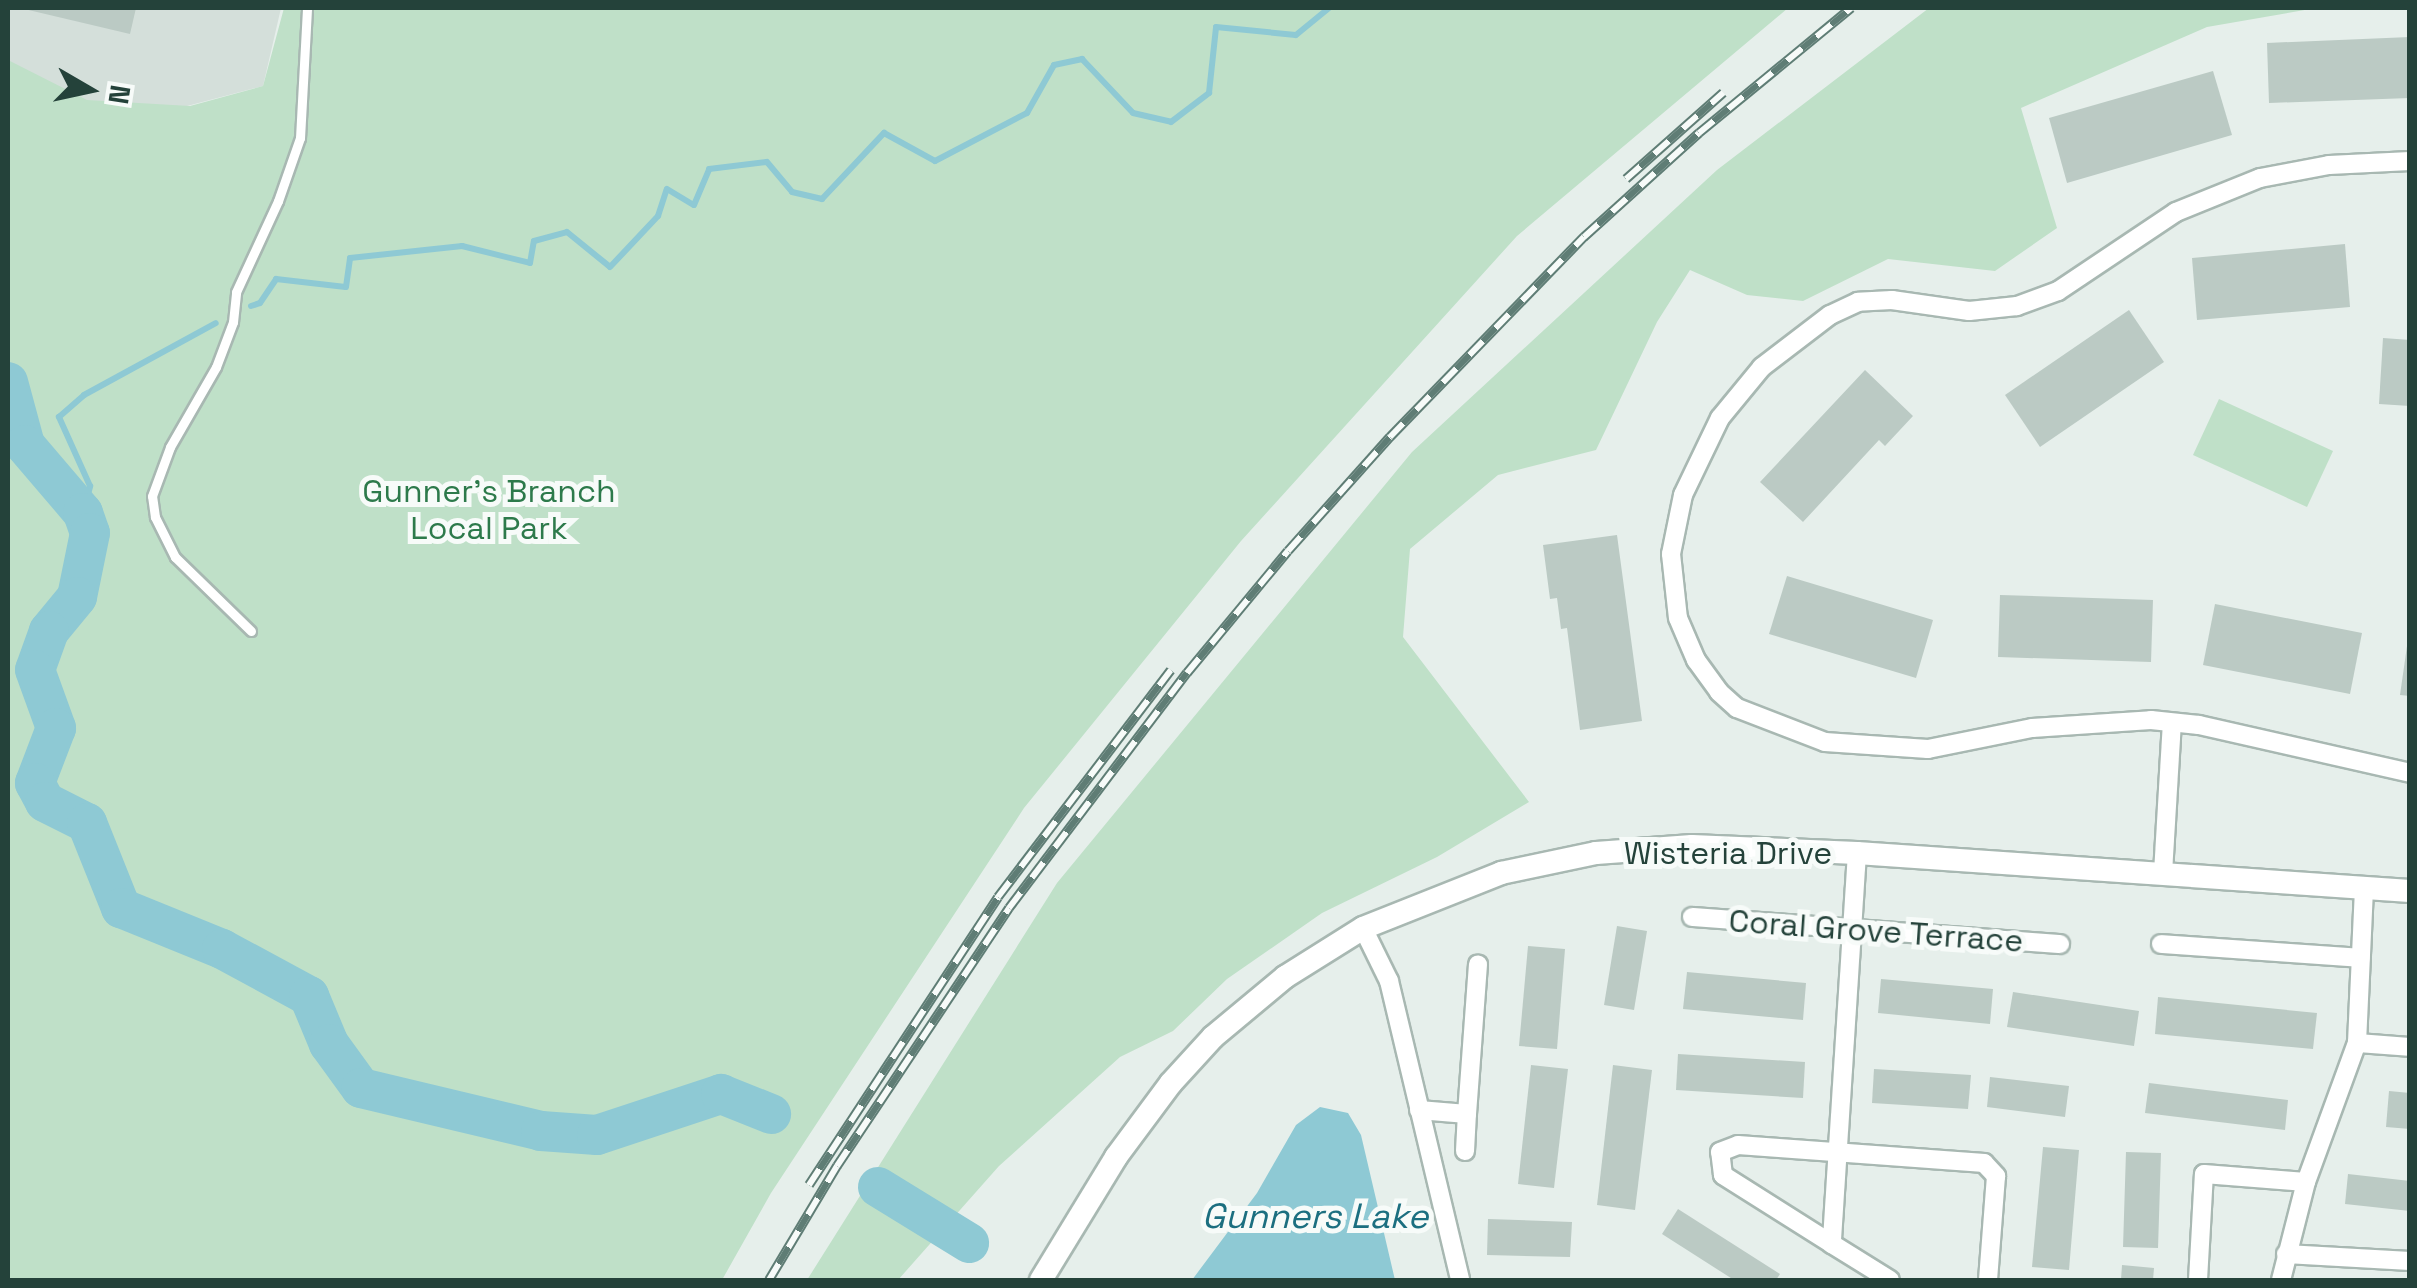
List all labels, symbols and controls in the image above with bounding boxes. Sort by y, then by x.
north arrow [40,40,140,140]
text: N [100,83,139,107]
park label: Gunner's Branch Local Park [362,473,616,548]
street label: Wisteria Drive [1624,834,1832,872]
street label: Coral Grove Terrace [1727,902,2025,960]
water label: Gunners Lake [1202,1195,1428,1237]

